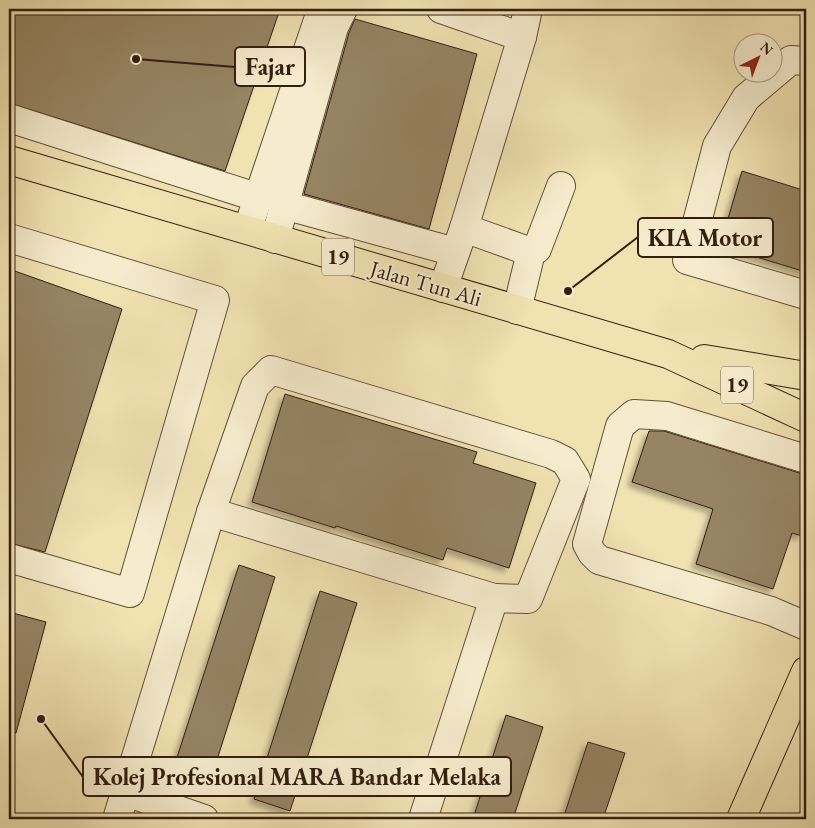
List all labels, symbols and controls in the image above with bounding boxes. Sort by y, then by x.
north arrow [732,32,782,82]
text: N [756,38,777,59]
callout: Fajar [235,47,305,86]
text: Fajar [245,51,295,83]
callout: KIA Motor [638,218,773,257]
text: KIA Motor [648,222,762,253]
road number: 19 [322,238,354,276]
street label: Jalan Tun Ali [365,253,485,313]
road number: 19 [721,366,753,404]
callout: Kolej Profesional MARA Bandar Melaka [83,757,511,796]
text: Kolej Profesional MARA Bandar Melaka [93,761,502,793]

